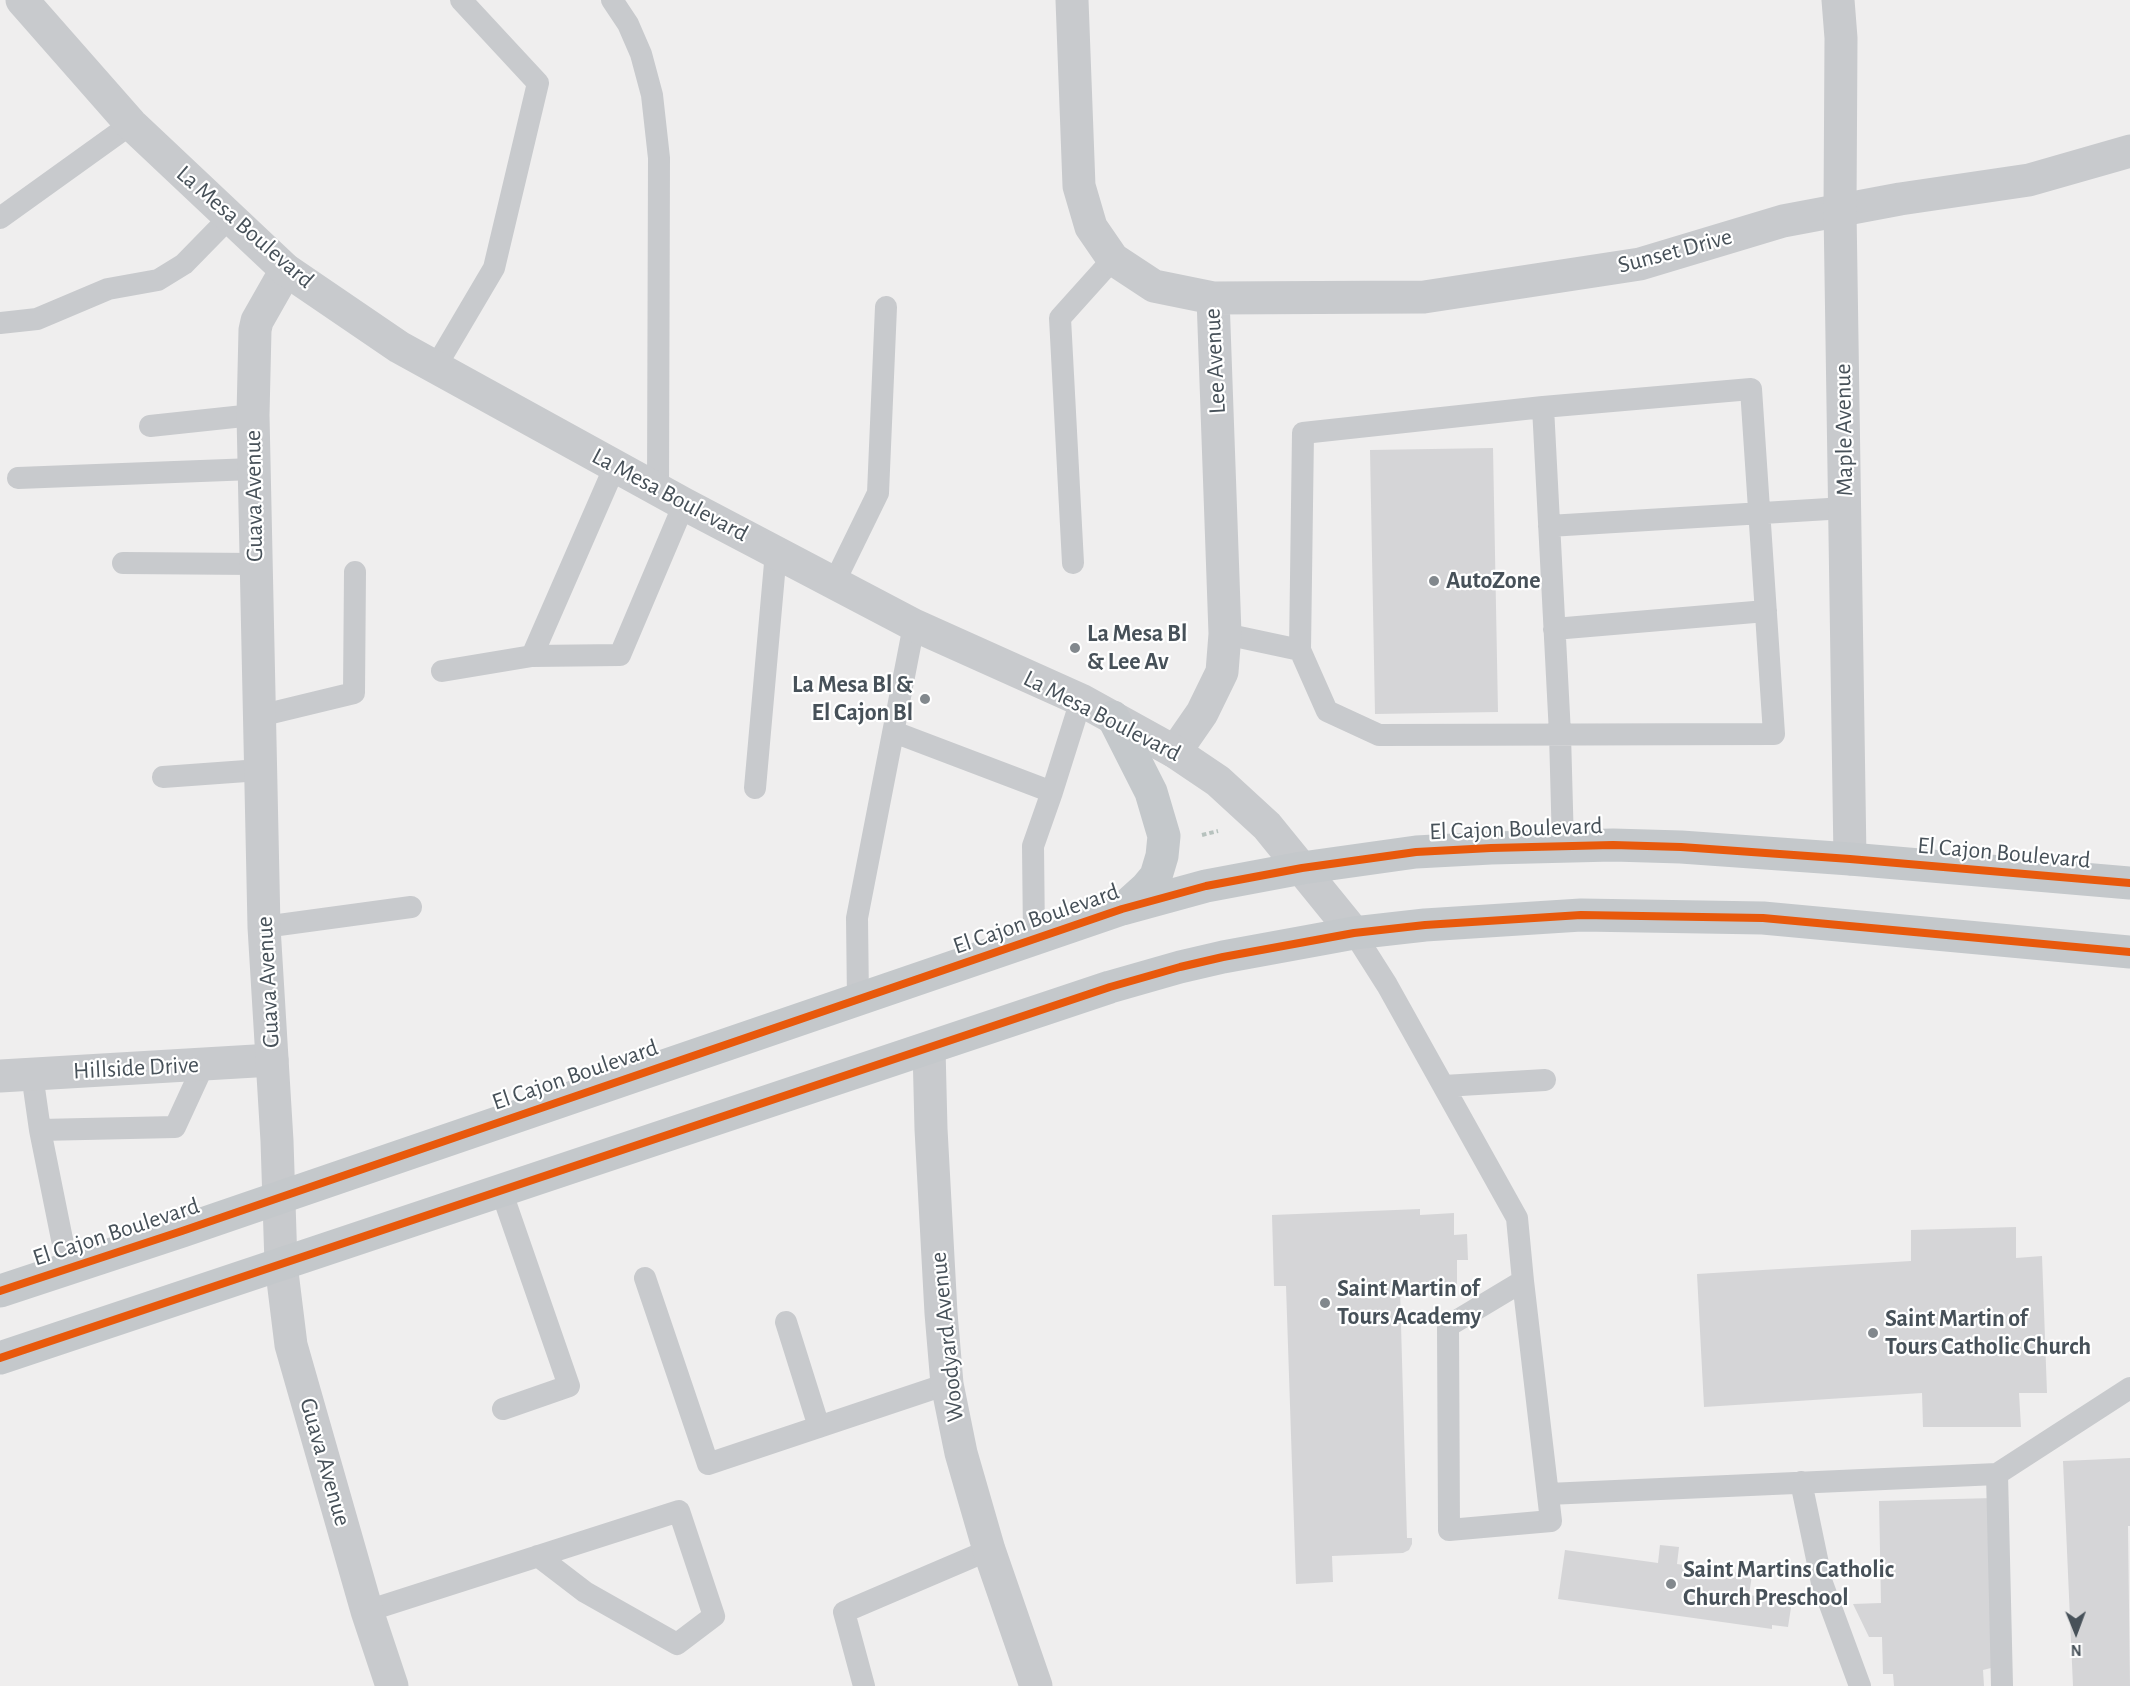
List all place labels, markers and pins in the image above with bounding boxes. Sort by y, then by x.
place label: AutoZone [1446,567,1541,595]
marker: AutoZone [1427,574,1441,588]
place label: La Mesa Bl & Lee Av [1087,620,1187,676]
marker: La Mesa Bl & Lee Av [1068,641,1082,655]
place label: La Mesa Bl & El Cajon Bl [792,671,913,727]
marker: La Mesa Bl & El Cajon Bl [918,692,932,706]
place label: Saint Martin of Tours Academy [1337,1275,1481,1331]
marker: Saint Martin of Tours Academy [1318,1296,1332,1310]
place label: Saint Martin of Tours Catholic Church [1885,1305,2091,1361]
marker: Saint Martin of Tours Catholic Church [1866,1326,1880,1340]
place label: Saint Martins Catholic Church Preschool [1683,1556,1894,1612]
marker: Saint Martins Catholic Church Preschool [1664,1577,1678,1591]

